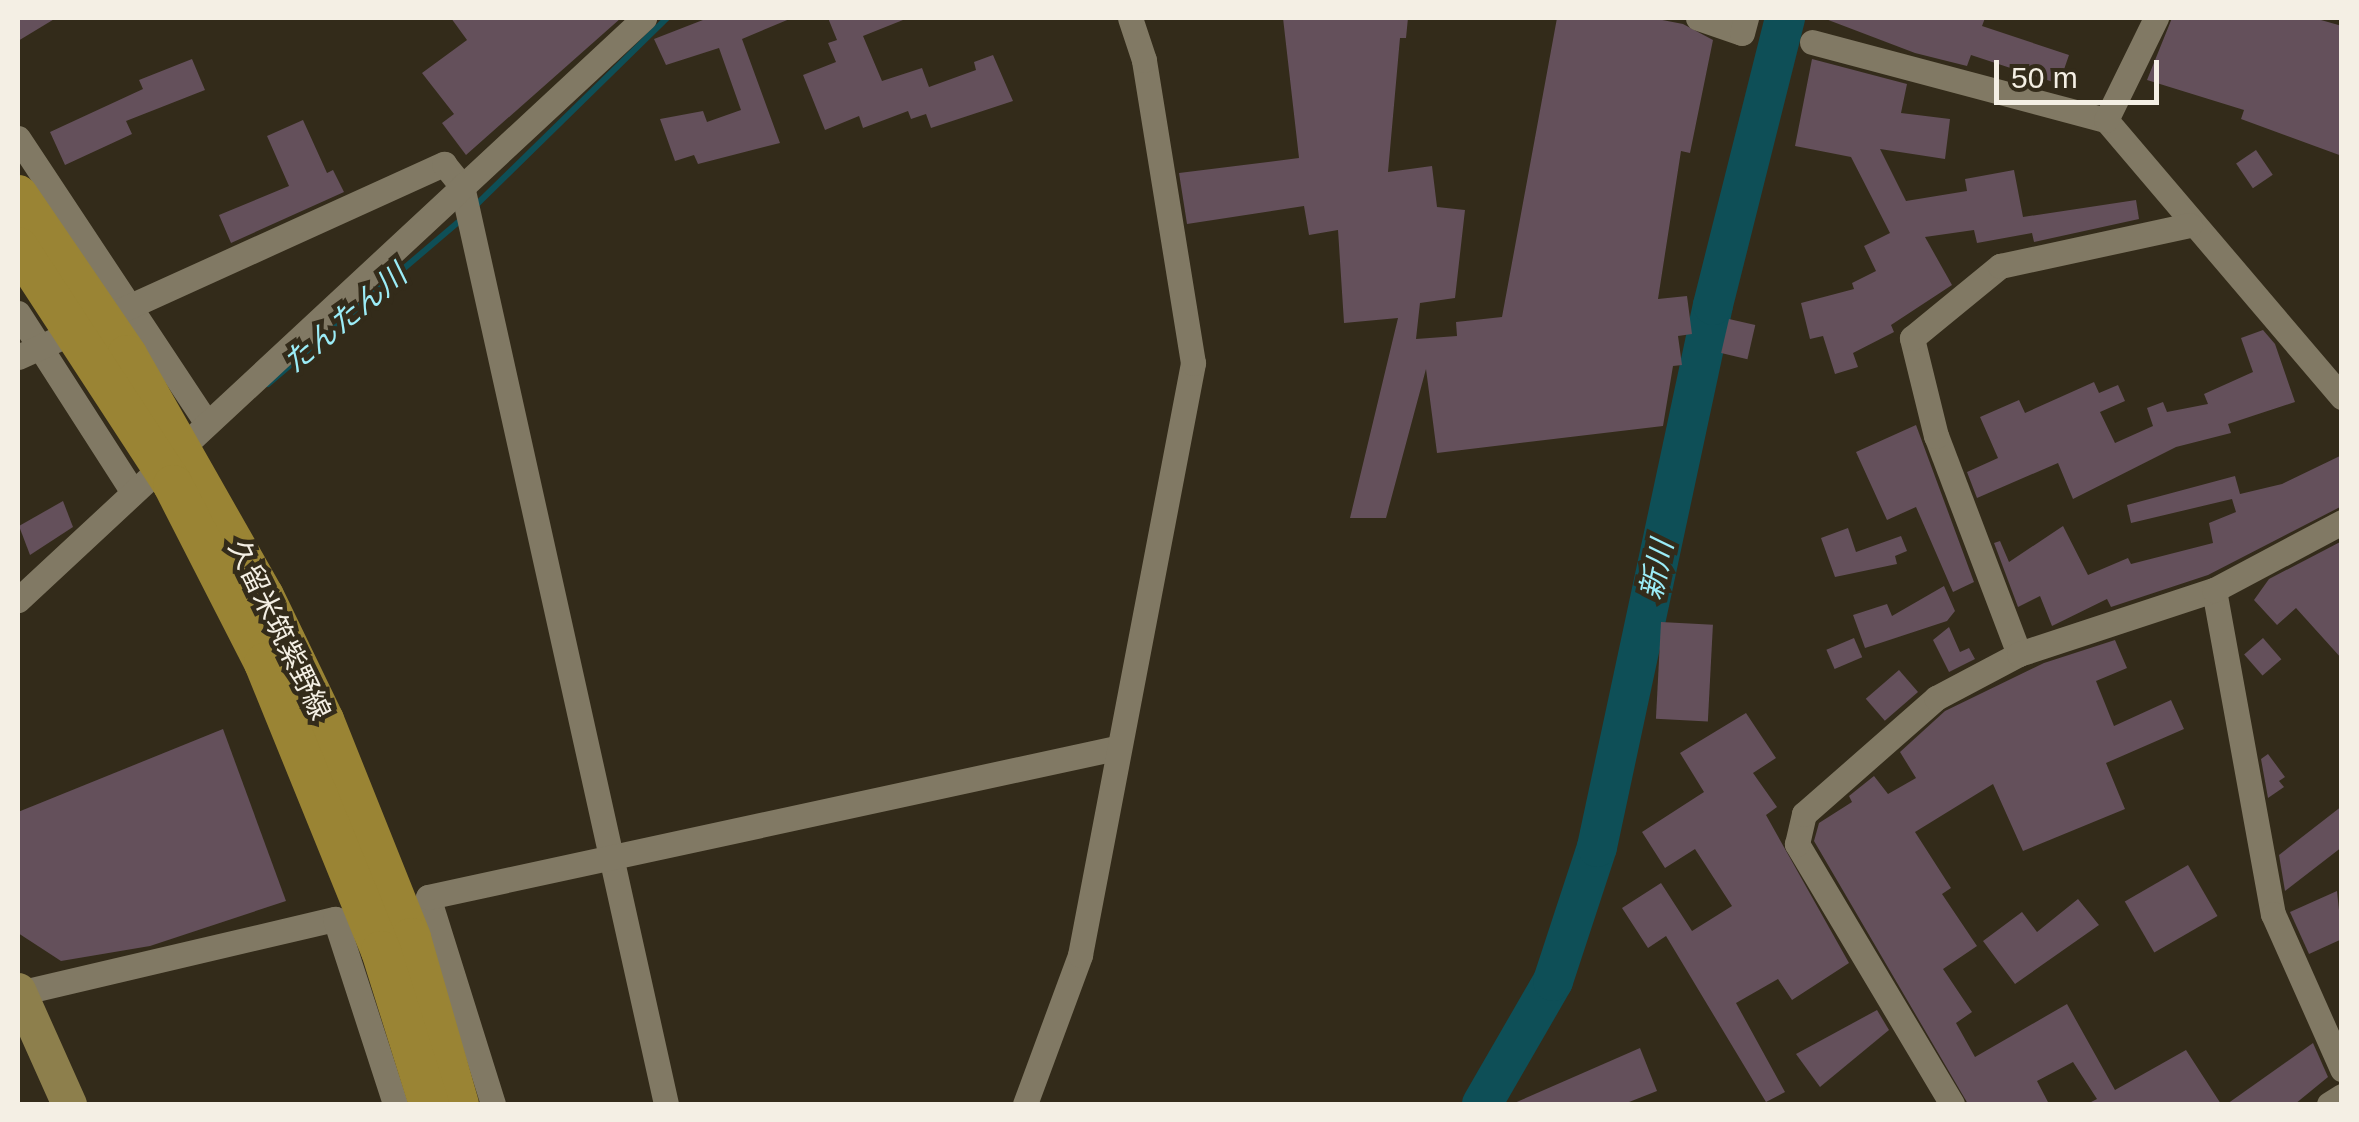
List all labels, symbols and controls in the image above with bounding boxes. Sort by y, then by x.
scale bar [1999,40,2164,102]
text: 50 m [2011,61,2078,94]
water label: たんたん川 [276,257,414,381]
street label: 久留米筑紫野線 [221,535,337,725]
water label: 新川 [1633,537,1681,603]

